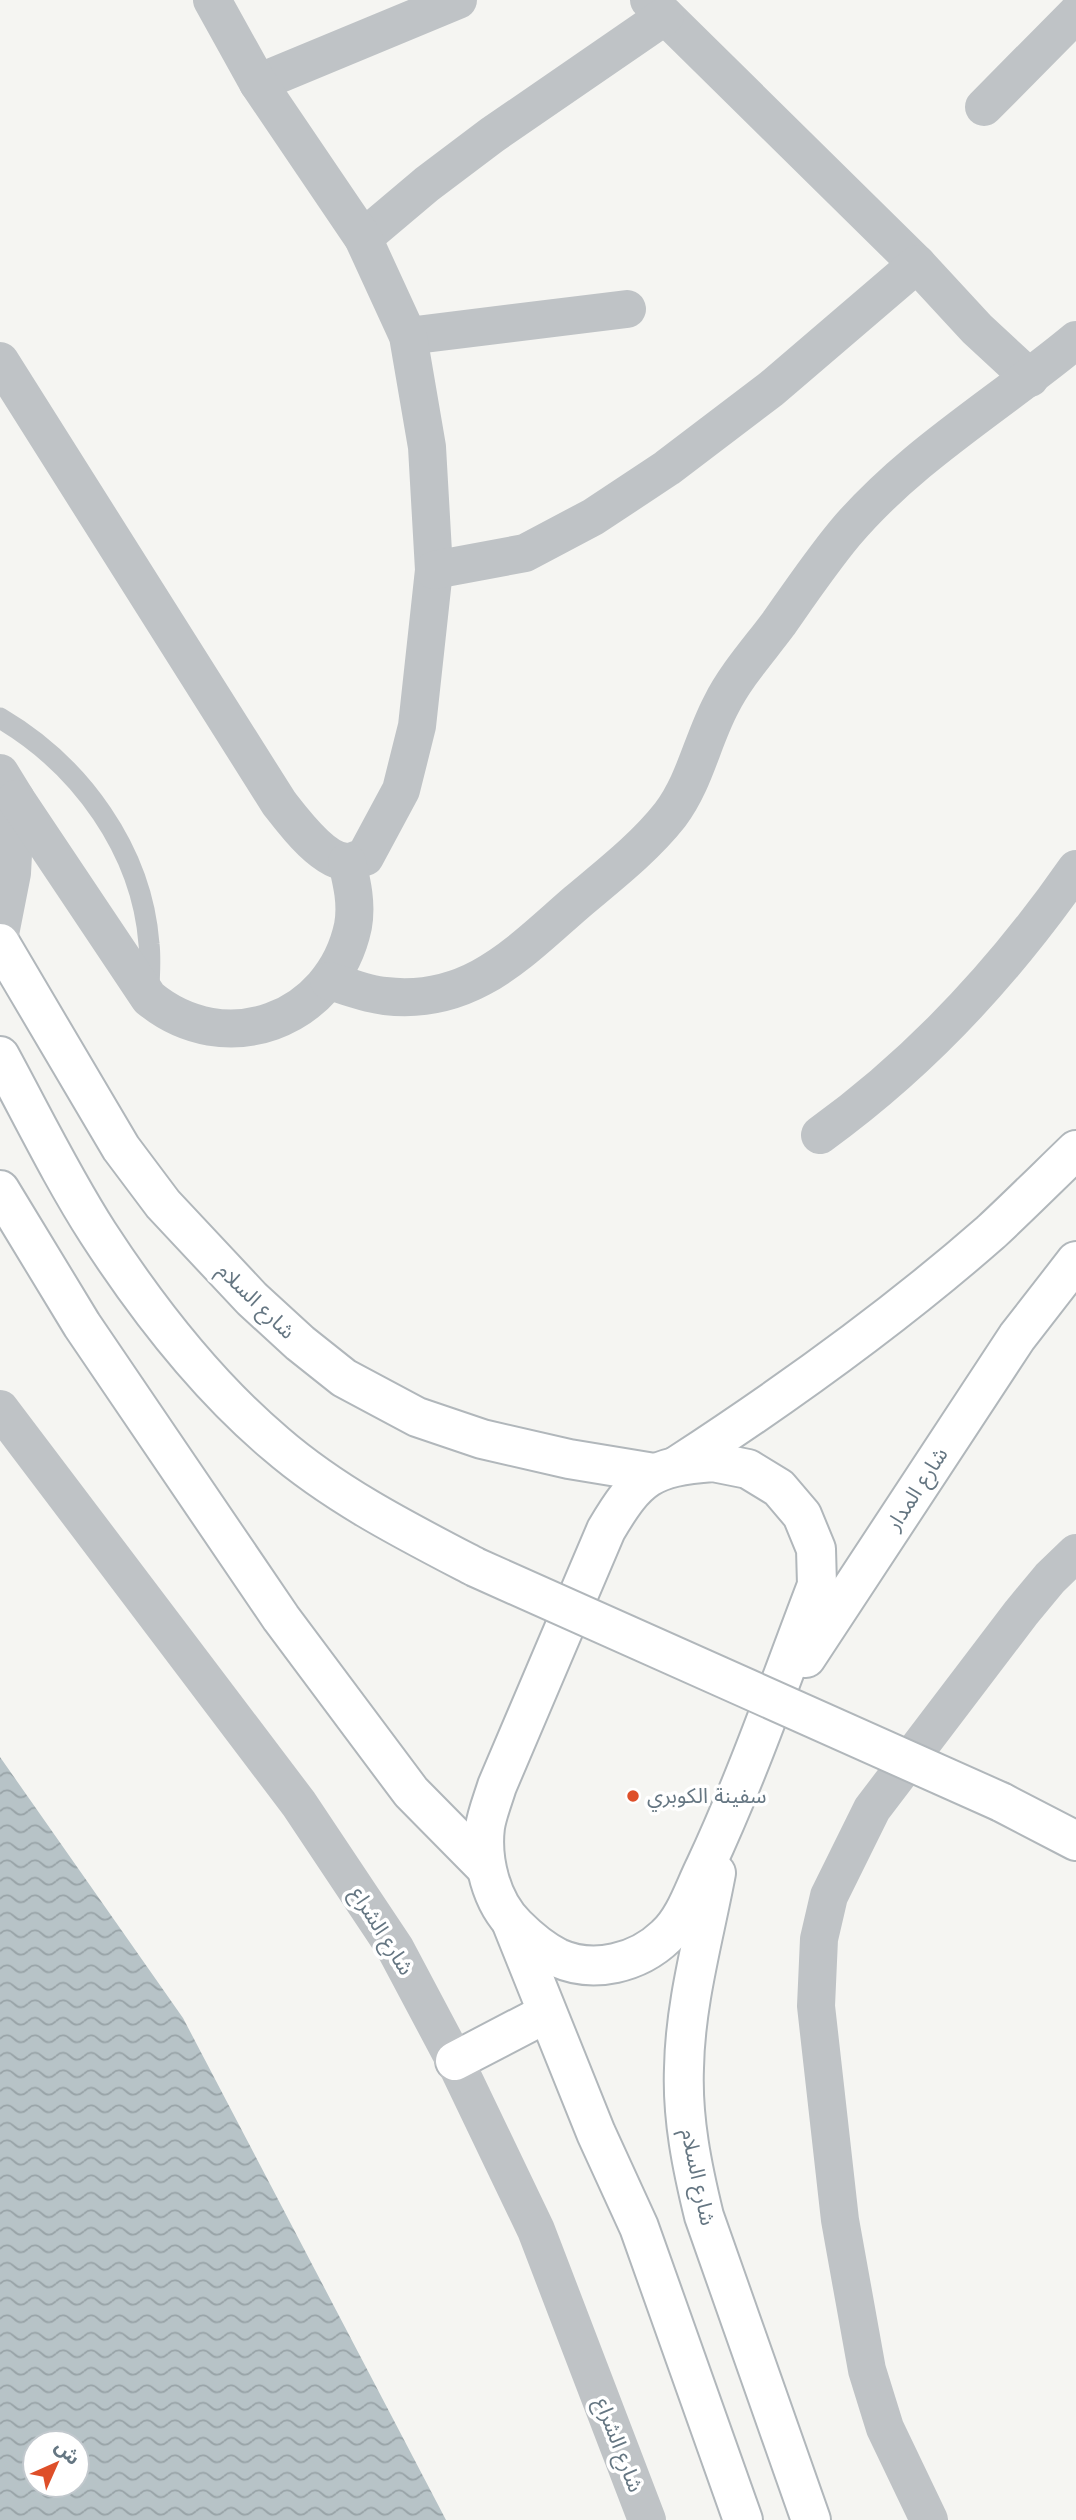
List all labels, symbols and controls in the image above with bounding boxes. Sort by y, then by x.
street label: شارع السلام [210,1256,302,1347]
street label: شارع المدار [878,1442,955,1537]
place label: سفينة الكوبري [647,1781,766,1812]
marker: سفينة الكوبري [625,1788,641,1804]
street label: شارع الشراع [343,1881,421,1981]
street label: شارع السلام [672,2126,723,2228]
street label: شارع الشراع [587,2393,651,2497]
north arrow [21,2429,91,2499]
text: ش [49,2434,86,2471]

